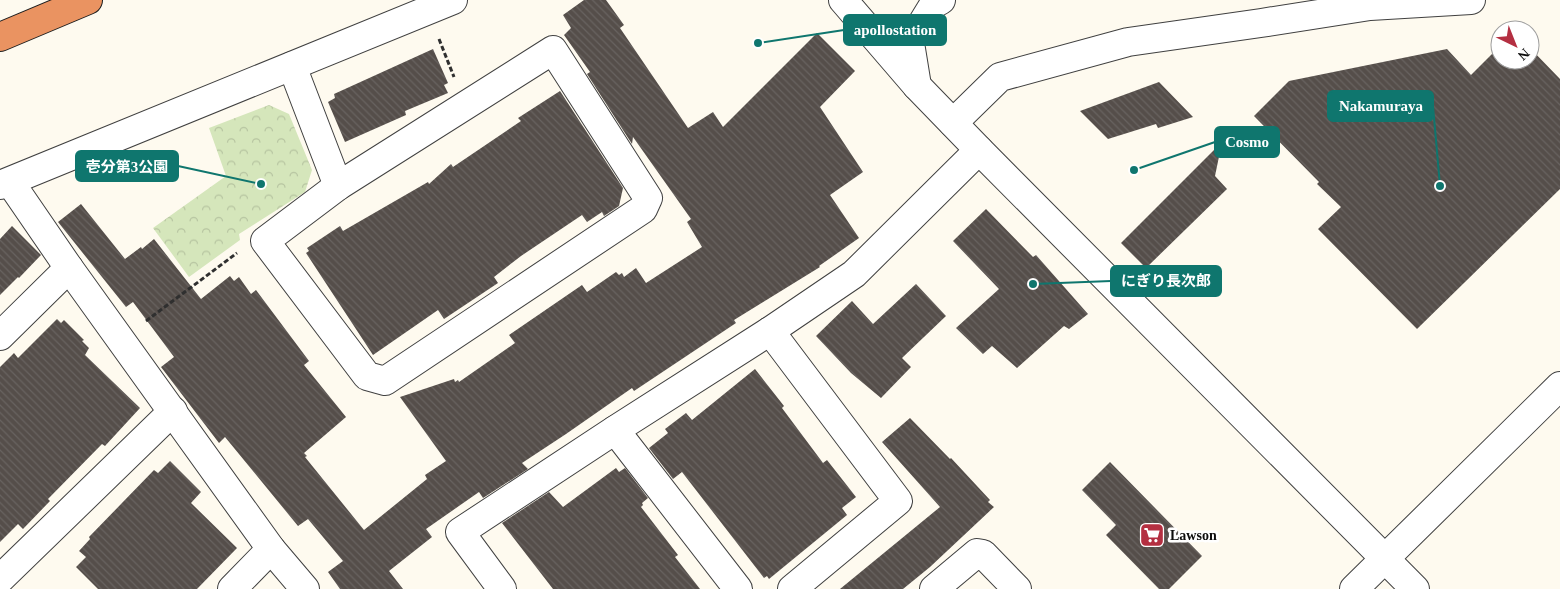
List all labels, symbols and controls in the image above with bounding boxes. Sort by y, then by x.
callout: apollostation [844,15,946,45]
north arrow [1490,20,1540,70]
text: apollostation [854,22,937,38]
text: N [1515,45,1532,63]
callout: Nakamuraya [1328,91,1433,121]
text: Nakamuraya [1339,98,1424,114]
callout: Cosmo [1215,127,1279,157]
text: Cosmo [1225,134,1269,150]
callout: 壱分第3公園 [76,151,178,181]
text: 壱分第3公園 [86,159,168,175]
callout: にぎり長次郎 [1111,266,1221,296]
text: にぎり長次郎 [1121,273,1211,289]
supermarket icon: Lawson [1139,522,1165,548]
place label: Lawson [1170,528,1217,543]

